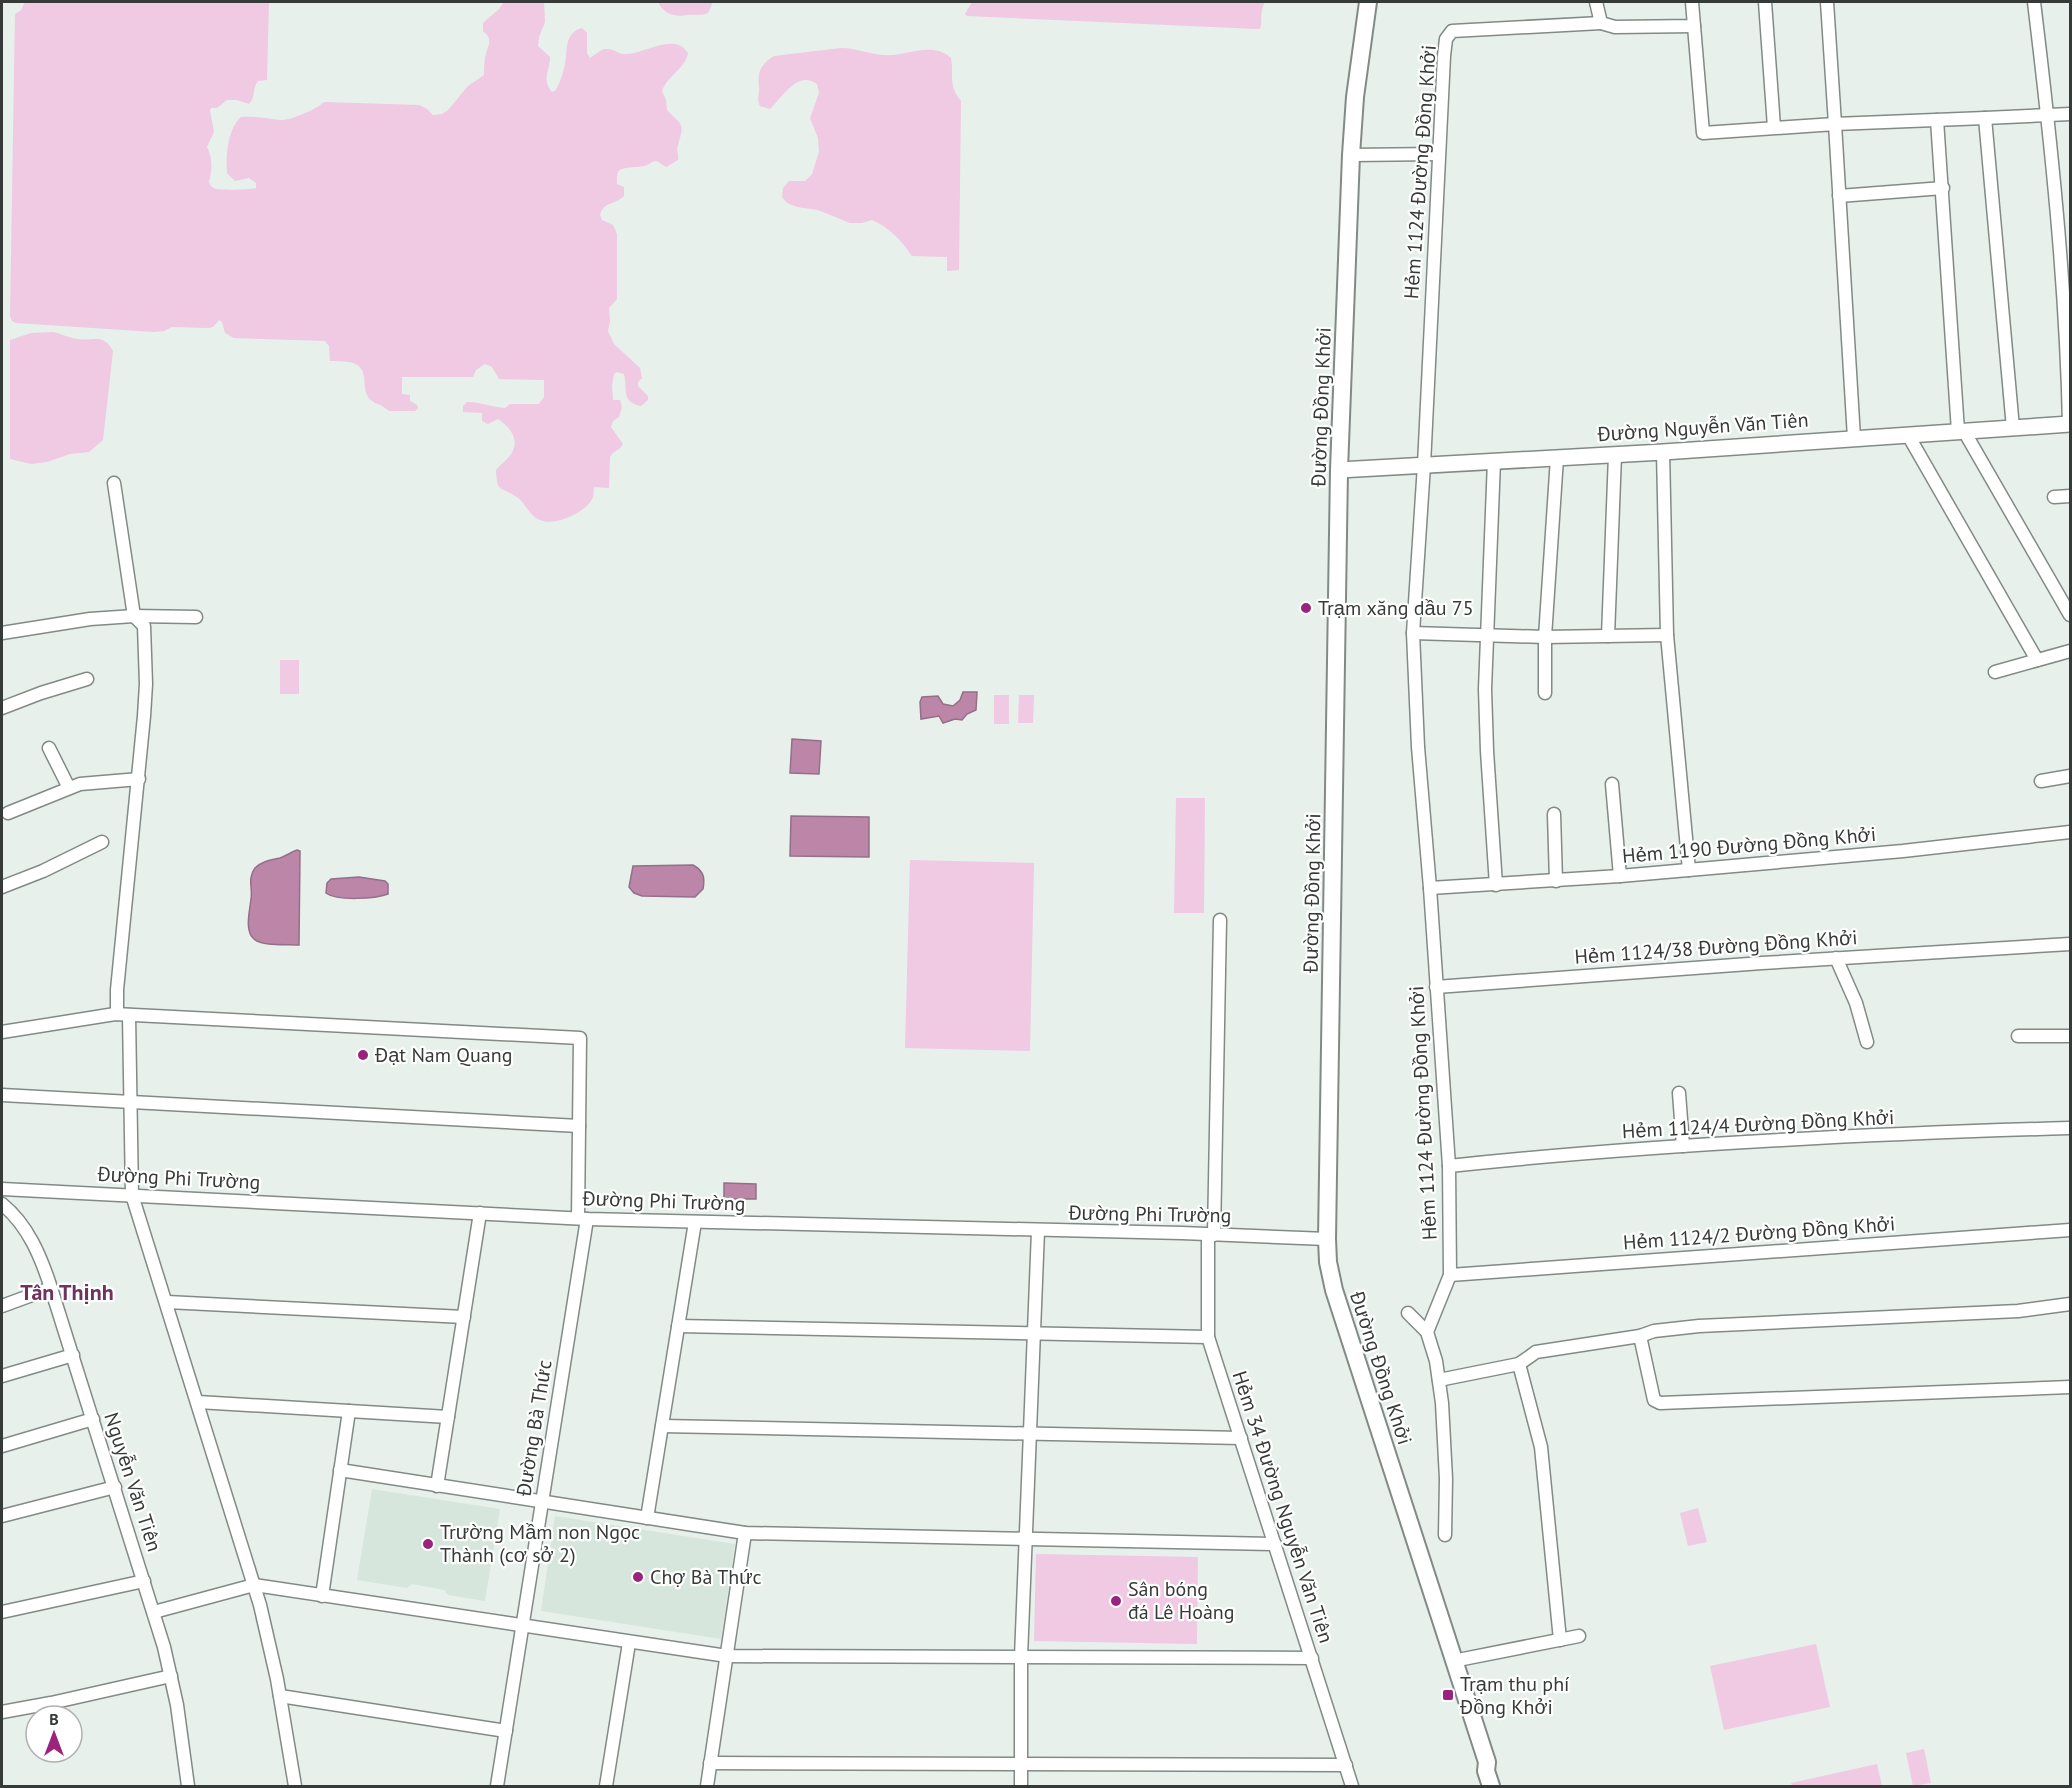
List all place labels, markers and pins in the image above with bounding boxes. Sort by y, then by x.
place label: Trạm xăng dầu 75 [1318,595,1474,621]
marker: Trạm xăng dầu 75 [1299,601,1313,615]
place label: Đạt Nam Quang [374,1042,512,1068]
marker: Đạt Nam Quang [356,1048,370,1062]
place label: Trường Mầm non Ngọc Thành (cơ sở 2) [440,1519,640,1568]
marker: Trường Mầm non Ngọc Thành (cơ sở 2) [421,1537,435,1551]
place label: Chợ Bà Thức [650,1564,762,1590]
marker: Chợ Bà Thức [631,1570,645,1584]
place label: Sân bóng đá Lê Hoàng [1128,1576,1234,1625]
marker: Sân bóng đá Lê Hoàng [1109,1594,1123,1608]
place label: Trạm thu phí Đồng Khởi [1459,1671,1569,1720]
marker: Trạm thu phí Đồng Khởi [1441,1688,1455,1702]

